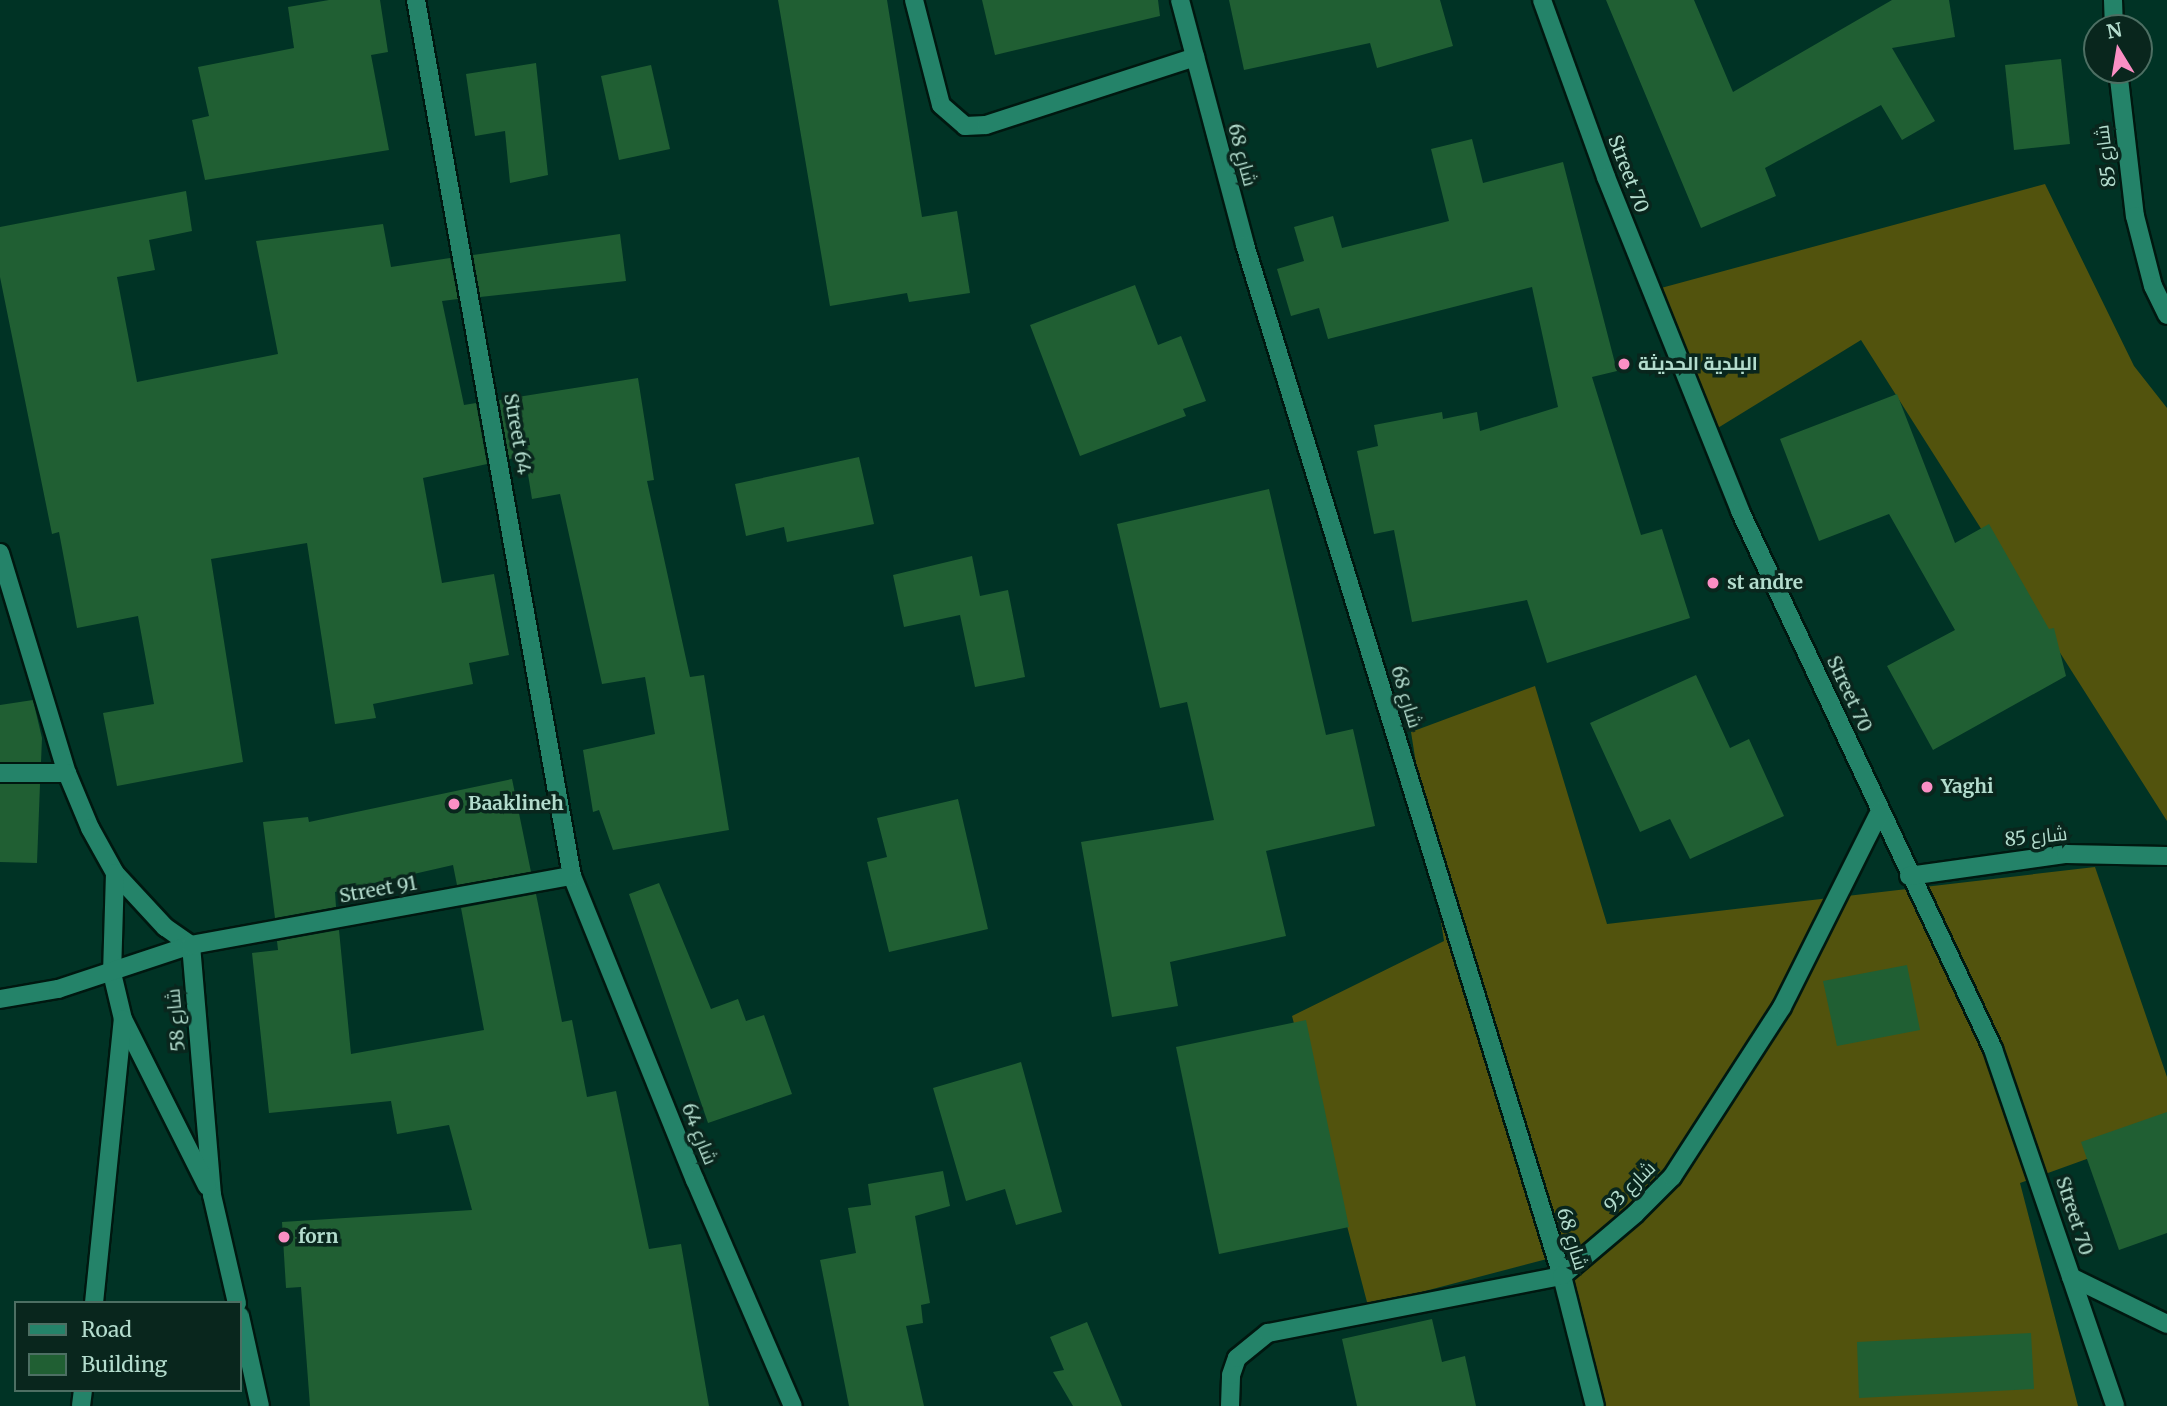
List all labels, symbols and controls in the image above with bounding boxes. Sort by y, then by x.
north arrow [2083,14,2153,84]
text: N [2105,17,2124,44]
street label: شارع 68 [1223,121,1261,189]
street label: شارع 85 [2091,123,2121,189]
street label: Street 70 [1603,132,1653,216]
place label: البلدية الحديثة [1638,353,1758,375]
marker: البلدية الحديثة [1616,356,1632,372]
street label: Street 64 [499,392,535,476]
place label: st andre [1727,572,1803,594]
marker: st andre [1705,575,1721,591]
street label: Street 70 [1821,652,1877,736]
street label: شارع 68 [1386,663,1426,731]
place label: Yaghi [1941,776,1993,798]
marker: Yaghi [1919,779,1935,795]
place label: Baaklineh [468,793,564,815]
marker: Baaklineh [446,796,462,812]
street label: شارع 85 [2004,822,2068,852]
street label: Street 91 [337,872,419,908]
street label: شارع 58 [162,987,190,1053]
street label: شارع 64 [676,1100,722,1168]
street label: شارع 93 [1600,1157,1660,1217]
street label: Street 70 [2051,1174,2097,1258]
street label: شارع 68 [1552,1205,1592,1273]
place label: forn [298,1226,338,1248]
marker: forn [276,1229,292,1245]
legend [14,1301,242,1392]
text: Road [81,1316,132,1343]
text: Building [81,1351,167,1378]

